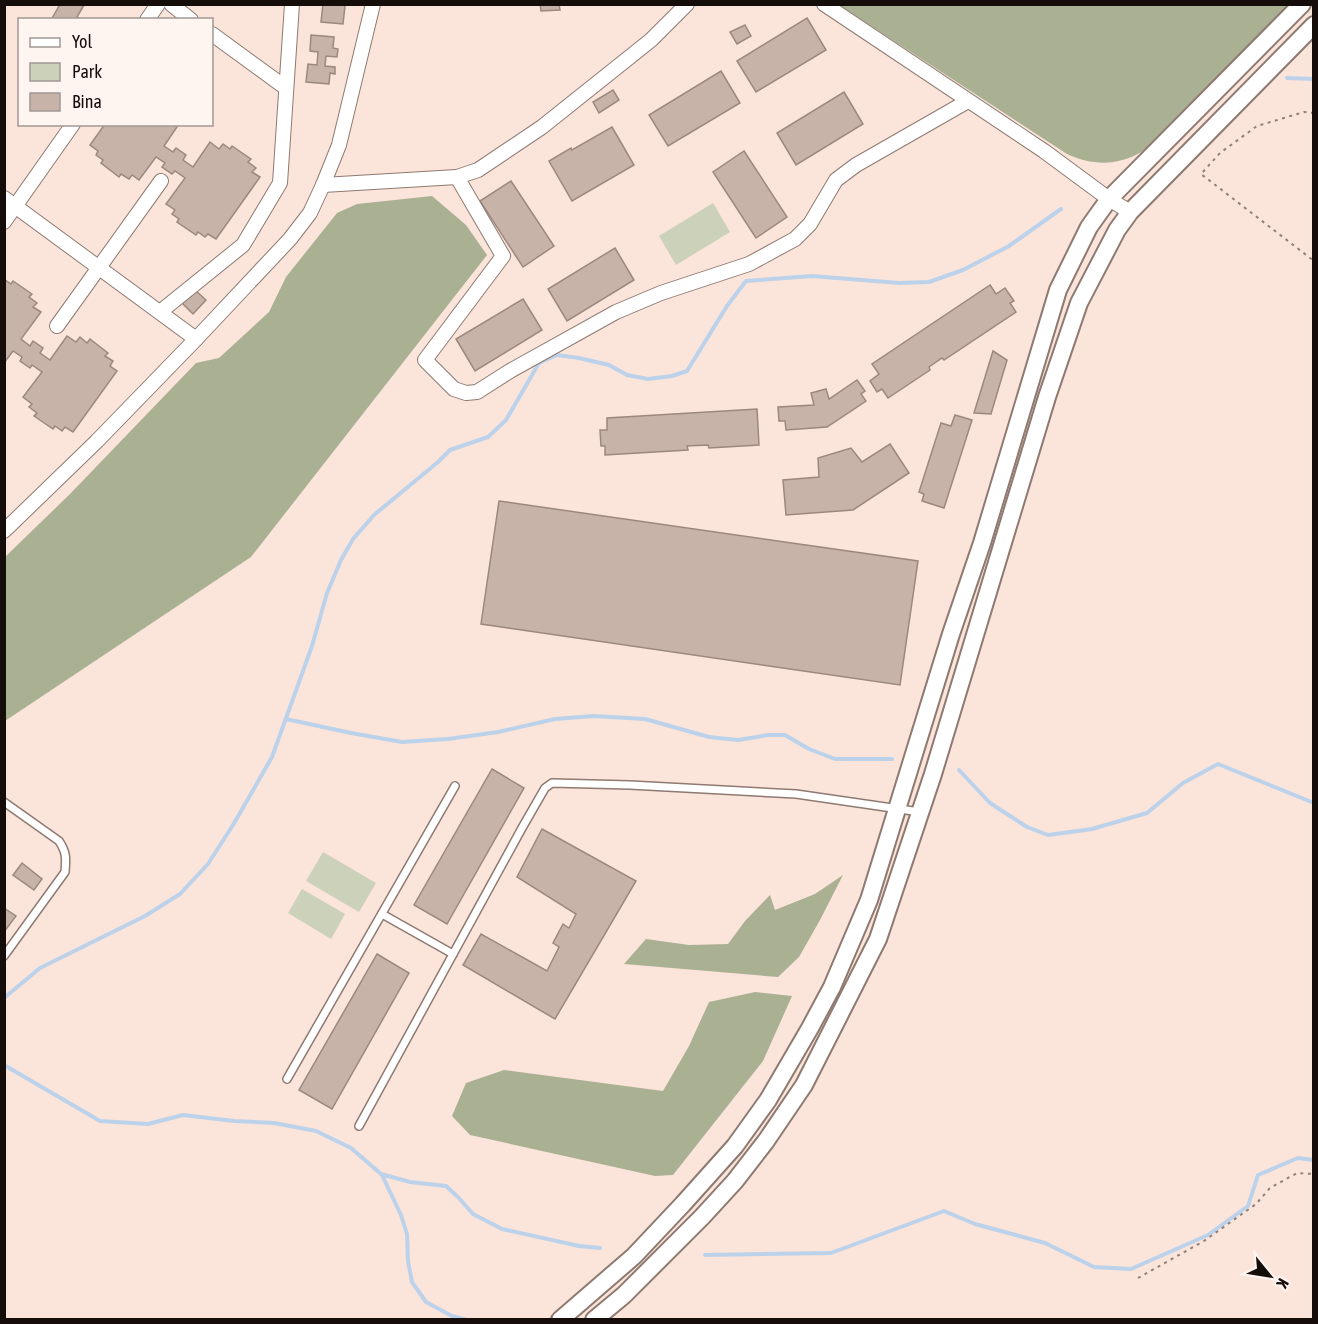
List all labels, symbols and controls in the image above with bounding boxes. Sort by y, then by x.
legend [18,18,213,126]
text: Yol [72,31,92,52]
text: Park [72,61,102,82]
text: Bina [72,91,102,112]
north arrow [1240,1246,1300,1306]
text: K [1273,1276,1293,1292]

